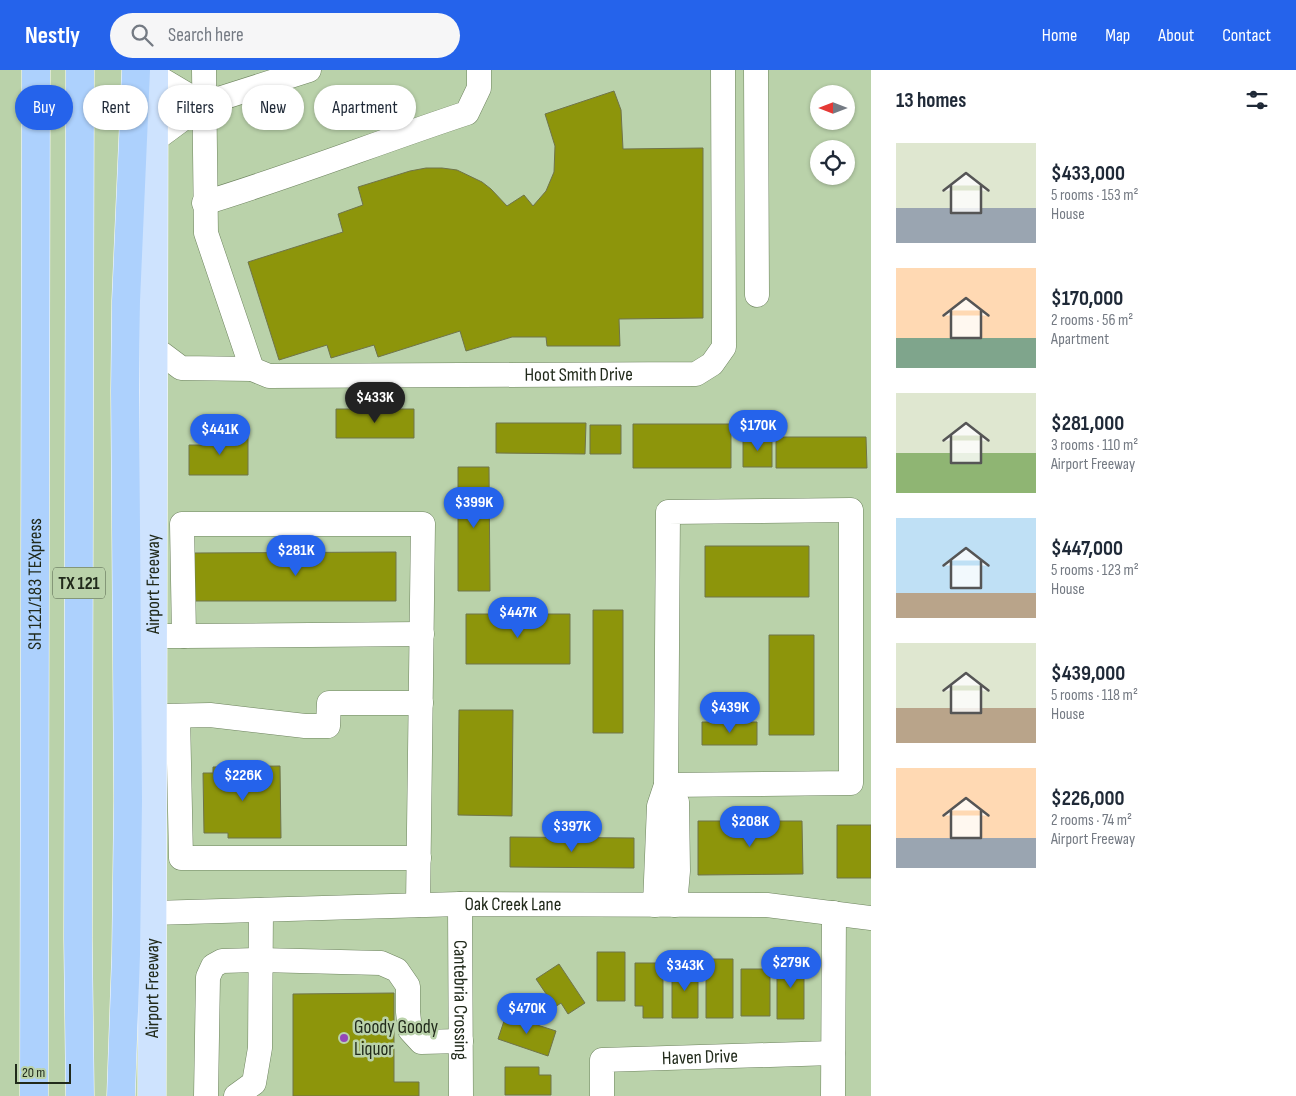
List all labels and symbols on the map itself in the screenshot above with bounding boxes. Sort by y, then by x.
north arrow [810,85,855,130]
street label: Hoot Smith Drive [524,363,633,386]
pin: $433K [340,382,410,424]
pin: $170K [723,410,793,452]
pin: $441K [185,414,255,456]
pin: $399K [439,486,509,529]
street label: SH 121/183 TEXpress [23,518,47,650]
street label: Airport Freeway [141,533,165,635]
pin: $281K [261,534,331,577]
road number: TX 121 [53,568,105,598]
pin: $447K [483,596,553,639]
pin: $439K [695,692,765,734]
pin: $226K [208,760,278,802]
pin: $208K [715,806,785,848]
pin: $397K [537,810,607,853]
street label: Oak Creek Lane [464,893,561,916]
street label: Airport Freeway [141,937,164,1039]
street label: Cantebria Crossing [449,940,472,1060]
pin: $279K [756,946,826,989]
pin: $343K [650,950,720,992]
pin: $470K [492,992,562,1035]
place label: Goody Goody Liquor [354,1016,439,1061]
marker: Goody Goody Liquor [338,1032,350,1044]
street label: Haven Drive [662,1044,738,1070]
scale bar [15,1061,71,1084]

